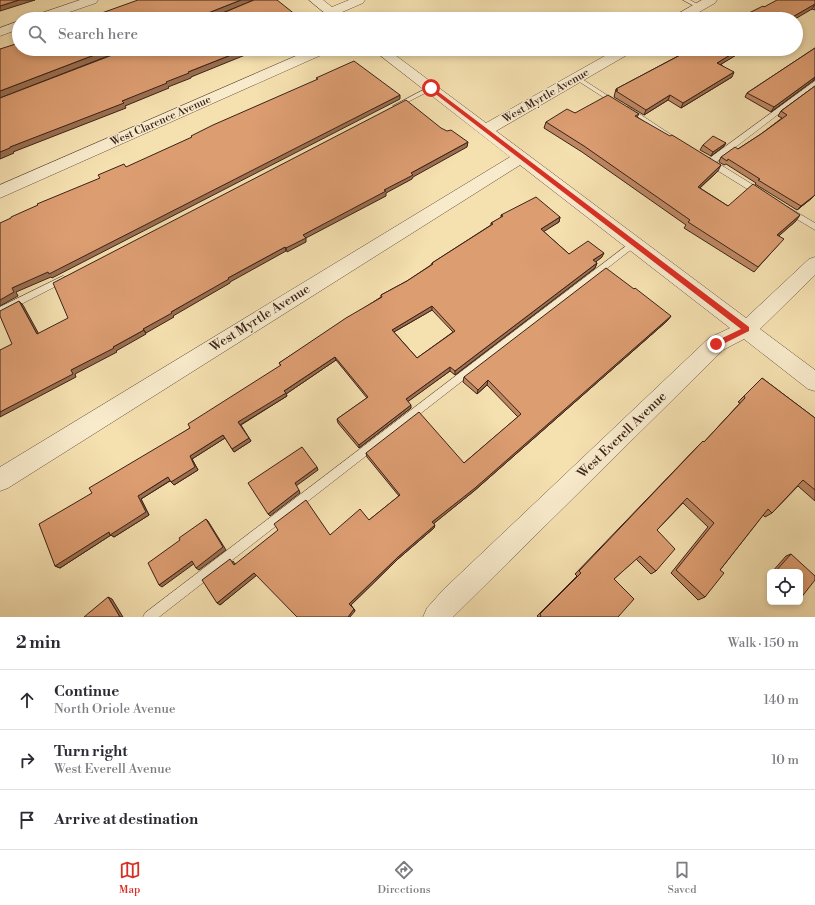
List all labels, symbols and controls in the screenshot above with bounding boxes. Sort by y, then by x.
search box [12,12,803,56]
icon: search [26,23,48,45]
text: Search here [58,25,138,44]
street label: West Myrtle Avenue [499,65,592,127]
route start [422,79,440,97]
street label: West Clarence Avenue [108,92,214,150]
street label: West Myrtle Avenue [206,280,313,356]
route end [707,335,725,353]
street label: West Everell Avenue [574,388,670,482]
map controls [767,569,803,605]
button: locate [767,569,803,605]
text: 2 min [16,632,61,654]
text: Walk · 150 m [728,635,799,651]
text: Continue [54,682,119,701]
icon: ahead [16,689,38,711]
text: 140 m [763,692,799,708]
text: North Oriole Avenue [54,701,176,717]
text: Turn right [54,742,128,761]
icon: right [16,749,38,771]
text: 10 m [771,752,799,768]
text: West Everell Avenue [54,761,171,777]
icon: arrive [16,809,38,831]
text: Arrive at destination [54,810,198,829]
tab: Map [119,859,141,897]
tab: Directions [378,859,431,897]
tab: Saved [668,859,696,897]

